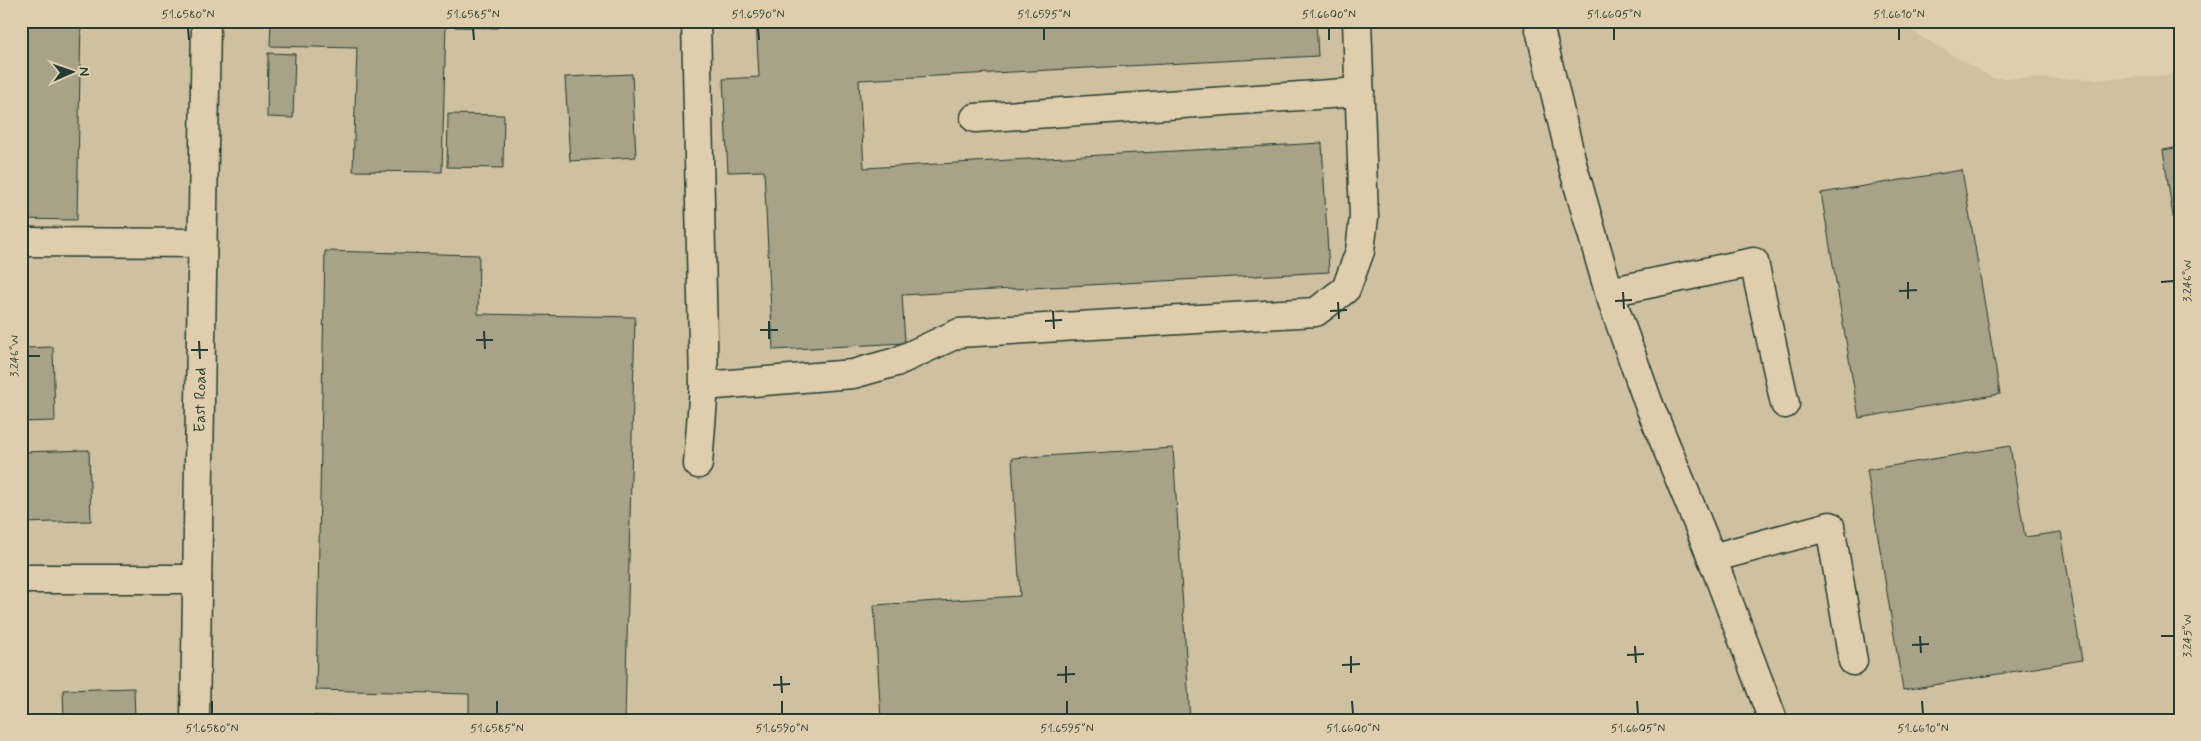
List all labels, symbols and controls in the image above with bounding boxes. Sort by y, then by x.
text: 51.6580°N [162,7,214,23]
text: 51.6585°N [446,7,500,23]
text: 51.6590°N [732,7,784,23]
text: 51.6595°N [1017,7,1071,23]
text: 51.6600°N [1302,7,1356,23]
text: 51.6605°N [1587,7,1641,23]
text: 51.6610°N [1873,7,1925,23]
north arrow [48,48,98,98]
text: N [75,67,93,77]
text: 3.246°W [2180,260,2196,302]
text: 3.246°W [7,335,23,377]
street label: East Road [189,368,211,433]
text: 3.245°W [2180,614,2196,658]
text: 51.6580°N [186,721,238,737]
text: 51.6585°N [470,721,524,737]
text: 51.6590°N [756,721,808,737]
text: 51.6595°N [1040,721,1094,737]
text: 51.6600°N [1326,721,1380,737]
text: 51.6605°N [1611,721,1665,737]
text: 51.6610°N [1897,721,1949,737]

